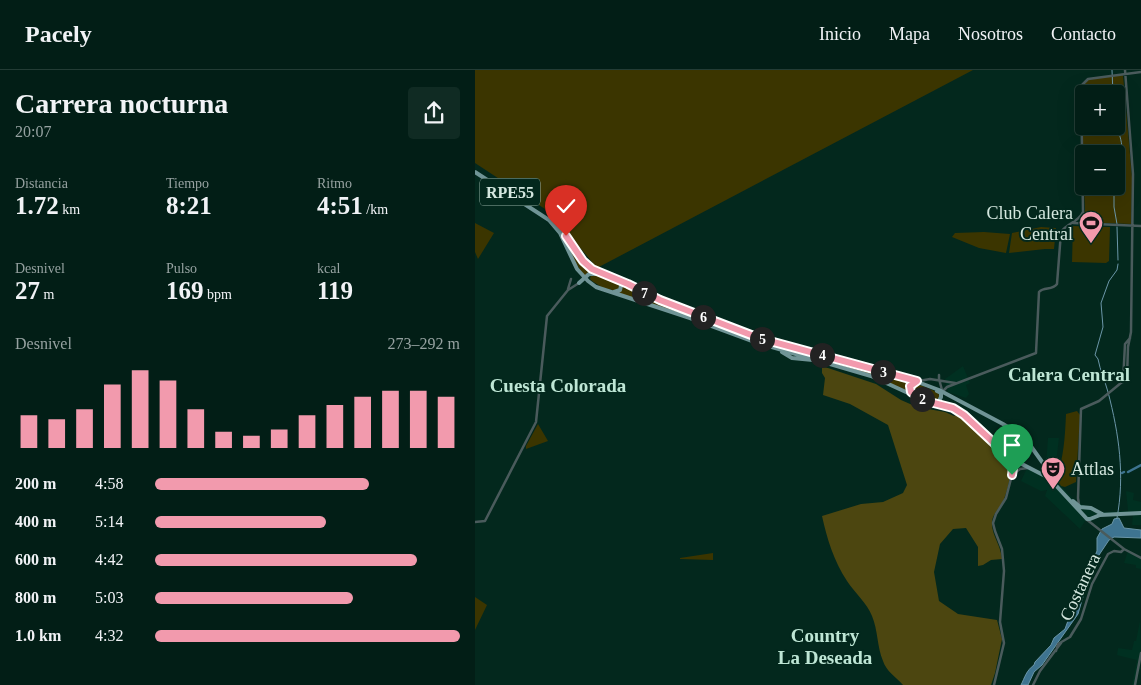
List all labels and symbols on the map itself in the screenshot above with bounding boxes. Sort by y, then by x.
road number: RPE55 [480,178,540,206]
pin [545,185,587,236]
place label: Club Calera Central [987,203,1073,244]
sports icon: Club Calera Central [1078,210,1104,244]
pin: 7 [631,280,657,306]
pin: 6 [691,304,715,330]
pin: 5 [749,326,775,352]
pin: 4 [809,342,835,368]
pin: 3 [871,360,895,384]
district label: Calera Central [1008,364,1130,385]
district label: Cuesta Colorada [490,375,627,396]
pin: 2 [909,386,935,412]
pin [991,424,1033,475]
theatre icon: Attlas [1040,456,1066,490]
place label: Attlas [1071,459,1114,479]
street label: Costanera [1056,550,1104,624]
district label: Country La Deseada [778,625,873,668]

